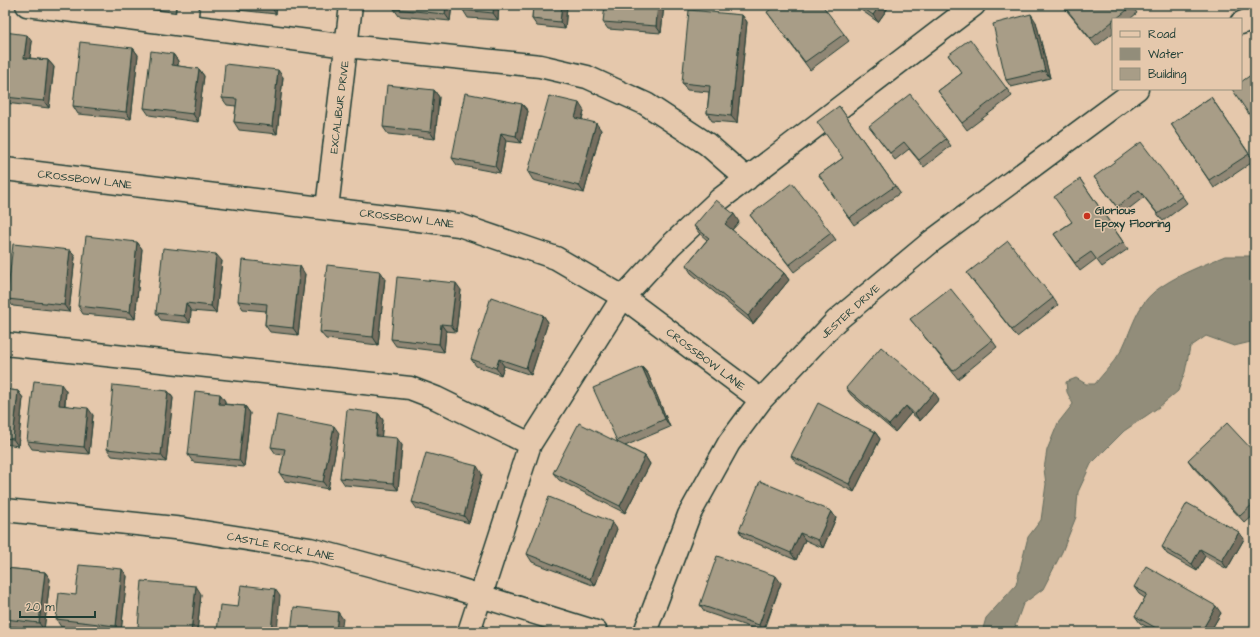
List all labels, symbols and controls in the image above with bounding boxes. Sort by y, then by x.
legend [1112,18,1242,90]
text: Road [1148,26,1176,43]
text: Water [1148,46,1184,63]
street label: EXCALIBUR DRIVE [326,59,353,154]
text: Building [1148,66,1186,84]
street label: CROSSBOW LANE [37,166,134,193]
place label: Glorious Epoxy Flooring [1095,203,1170,233]
street label: CROSSBOW LANE [359,205,456,232]
marker: Glorious Epoxy Flooring [1082,211,1092,221]
street label: JESTER DRIVE [817,280,884,342]
street label: CROSSBOW LANE [663,325,749,394]
street label: CASTLE ROCK LANE [226,529,337,564]
scale bar [20,593,95,619]
text: 20 m [26,599,55,616]

